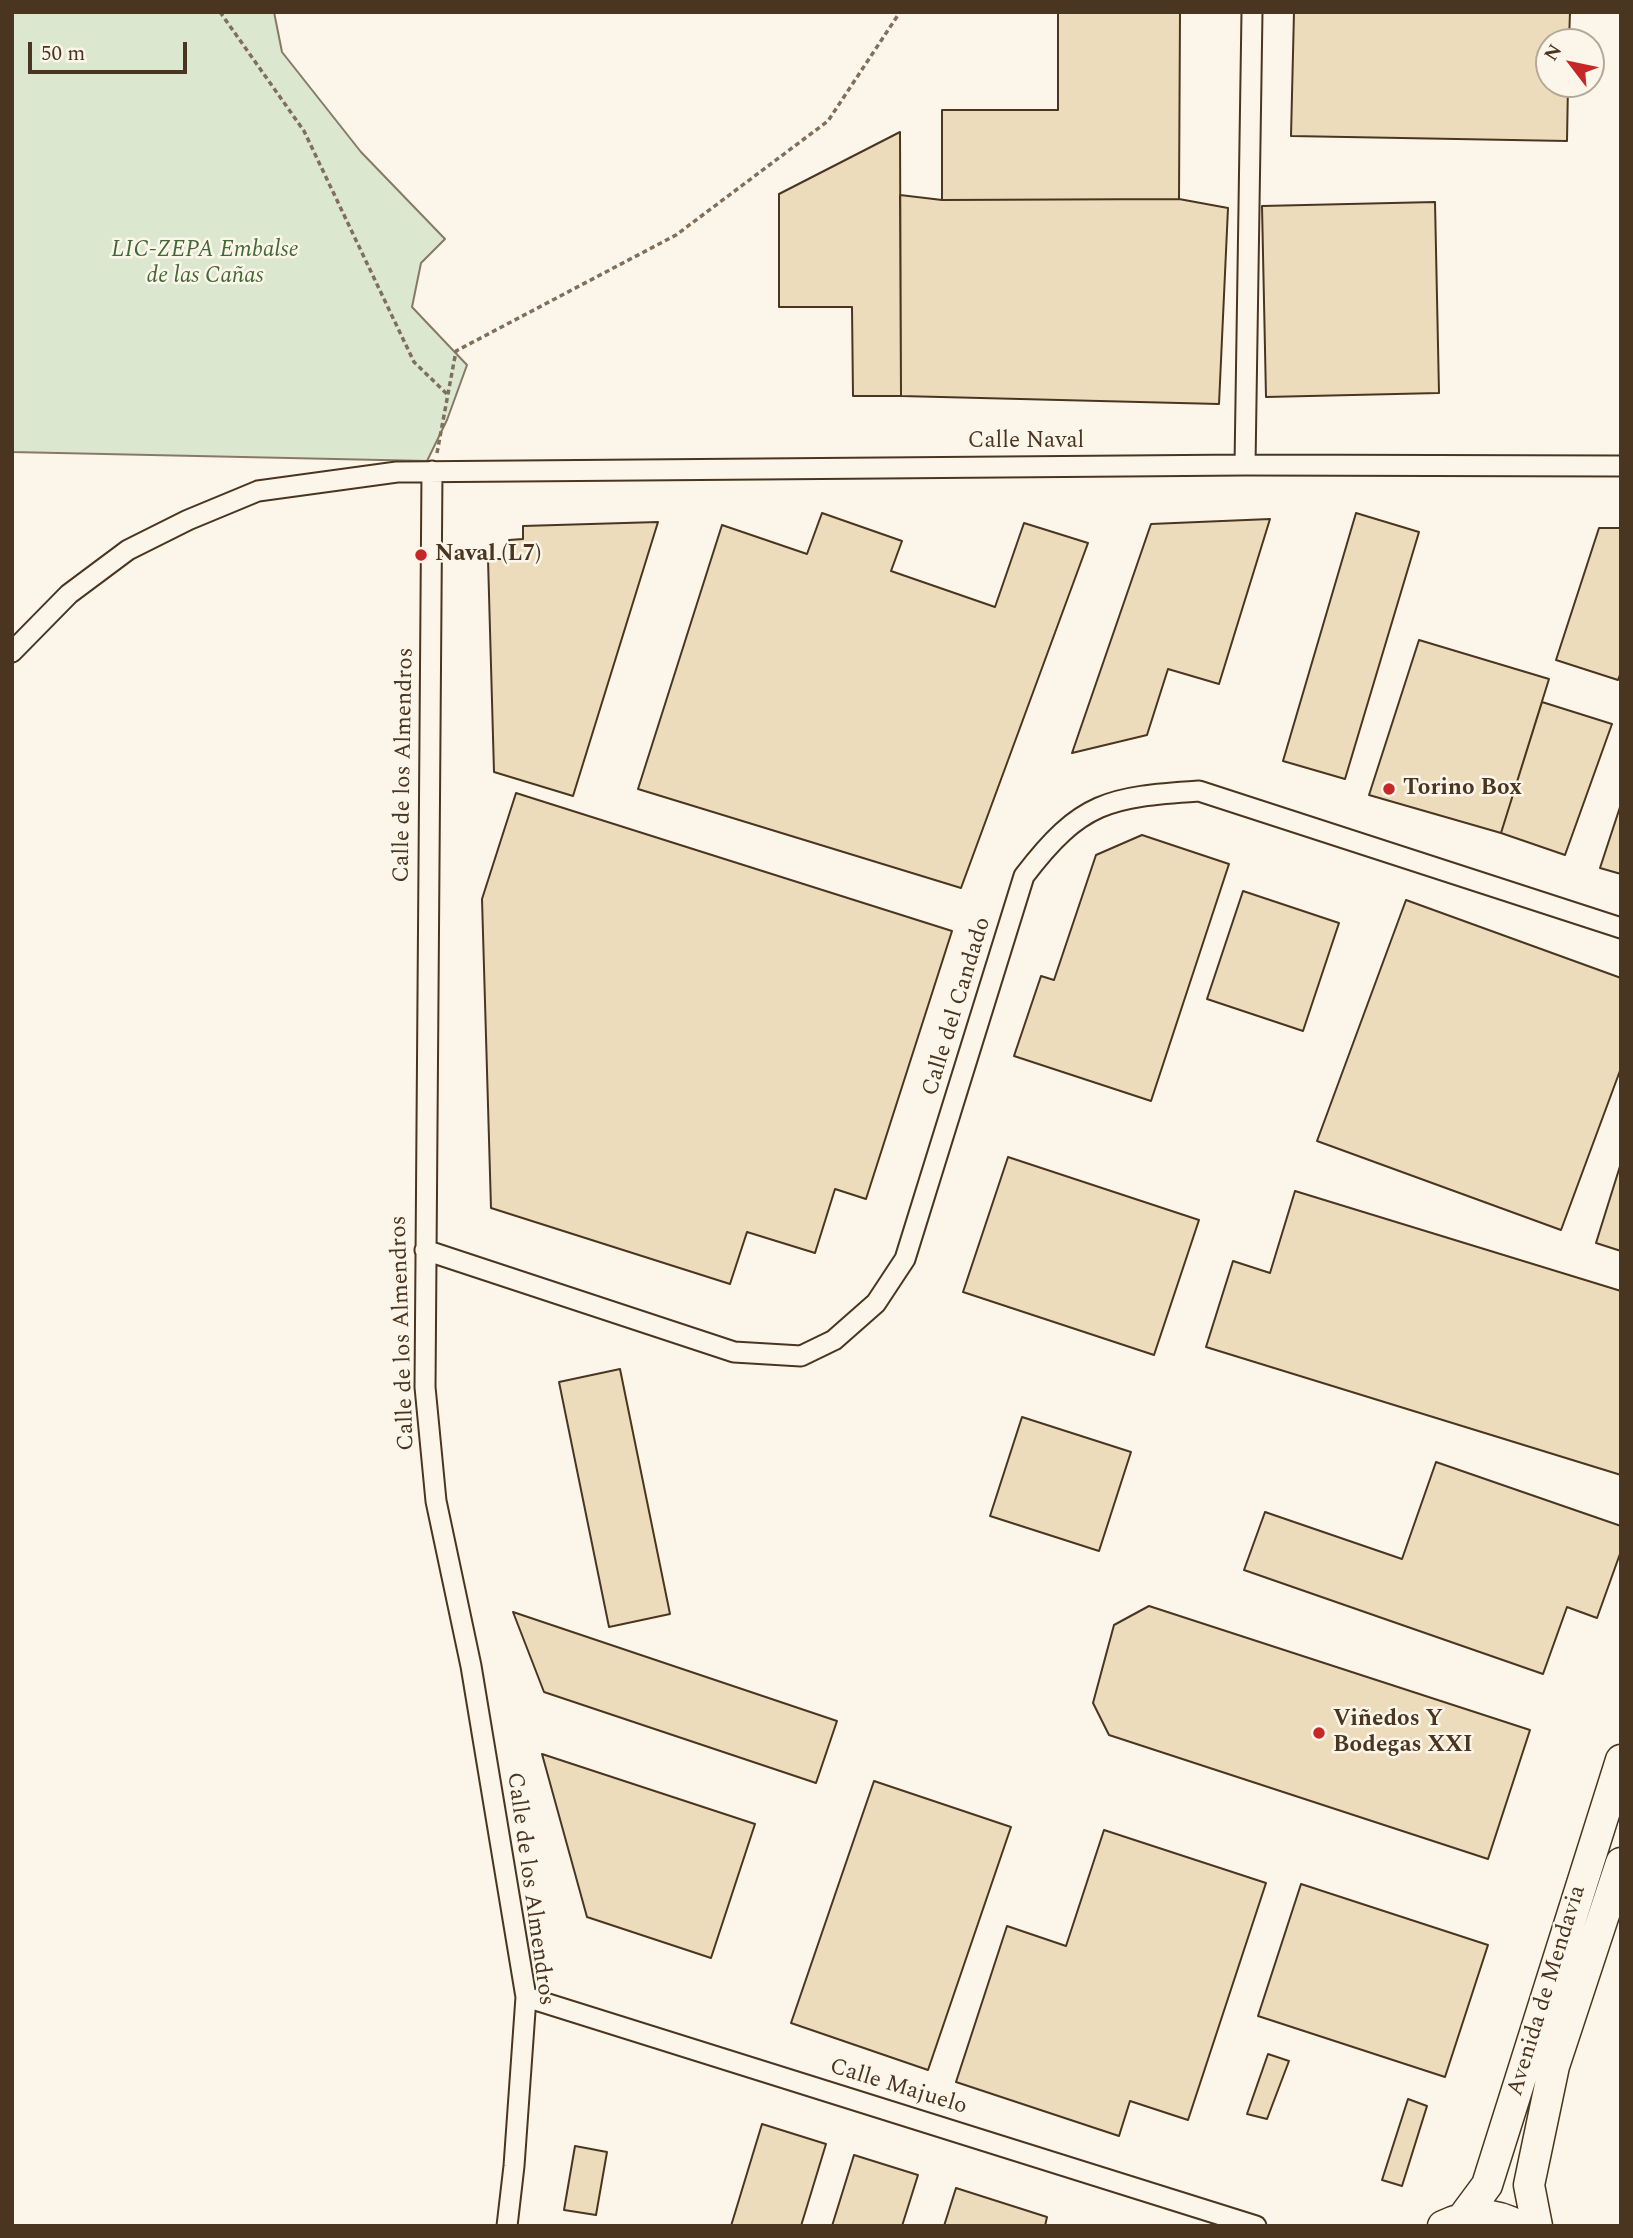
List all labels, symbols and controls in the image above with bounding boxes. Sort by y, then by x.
scale bar [32,28,191,72]
north arrow [1535,28,1605,98]
text: 50 m [41,38,85,70]
text: N [1537,38,1570,67]
park label: LIC-ZEPA Embalse de las Cañas [111,237,299,291]
street label: Calle Naval [968,428,1084,456]
place label: Naval (L7) [435,541,541,569]
marker: Naval (L7) [413,547,429,563]
street label: Calle de los Almendros [389,647,421,883]
place label: Torino Box [1403,775,1522,803]
marker: Torino Box [1381,781,1397,797]
street label: Calle del Candado [918,914,998,1100]
street label: Calle de los Almendros [386,1215,422,1451]
place label: Viñedos Y Bodegas XXI [1333,1706,1472,1760]
marker: Viñedos Y Bodegas XXI [1311,1725,1327,1741]
street label: Calle de los Almendros [499,1771,559,2007]
street label: Avenida de Mendavia [1503,1882,1593,2100]
street label: Calle Majuelo [826,2054,970,2122]

